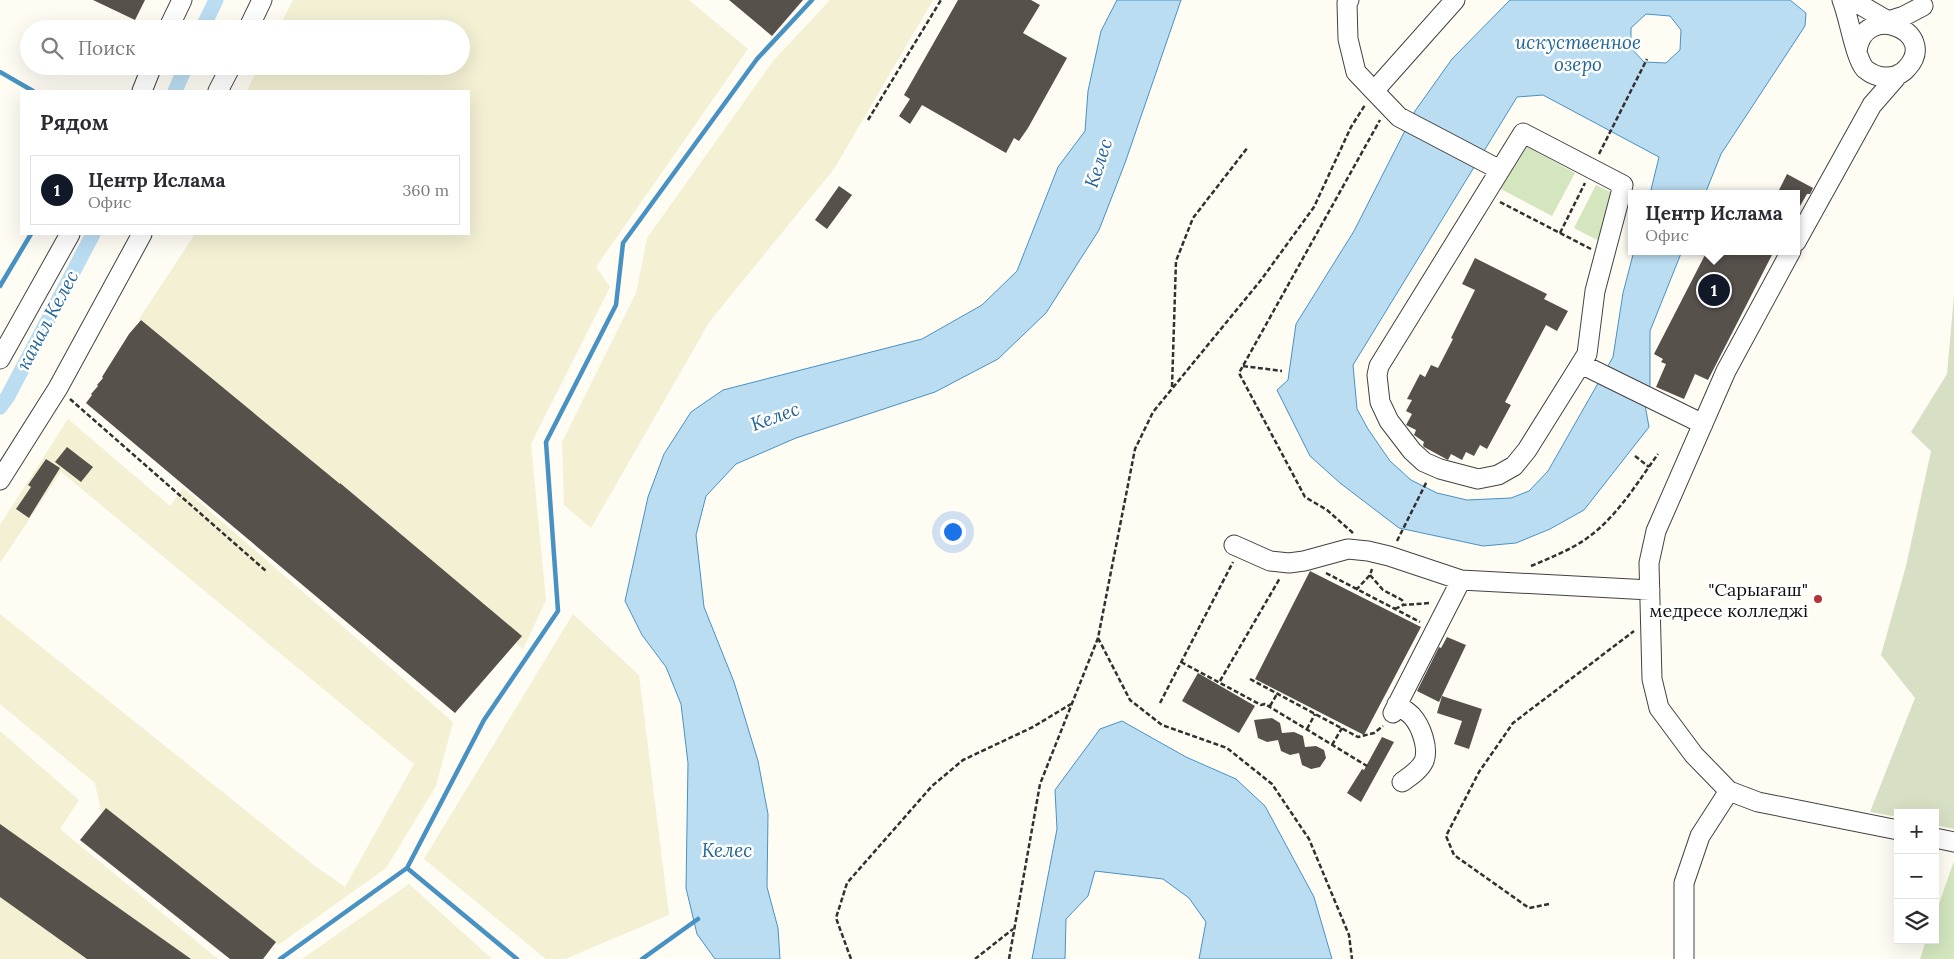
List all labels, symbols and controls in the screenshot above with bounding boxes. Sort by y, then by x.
search box [20,20,470,75]
water label: искуственное озеро [1515,30,1641,76]
icon: search [38,34,66,62]
text: Поиск [78,36,135,60]
text: Рядом [40,109,109,136]
water label: Келес [1079,135,1117,191]
text: Центр Ислама [88,168,225,192]
text: 1 [54,180,60,200]
text: 360 m [402,180,449,200]
popup [1628,190,1800,255]
text: Офис [88,192,132,212]
text: Центр Ислама [1645,201,1783,225]
text: Офис [1645,225,1689,245]
water label: канал Келес [11,266,83,374]
pin: 1 [1698,271,1730,309]
water label: Келес [747,396,803,436]
your location [940,519,966,545]
place label: "Сарыағаш" медресе колледжі [1649,578,1808,622]
marker: "Сарыағаш" медресе колледжі [1812,593,1824,605]
map controls [1894,809,1939,944]
button: + [1894,809,1939,854]
water label: Келес [702,838,752,862]
button: − [1894,854,1939,899]
button: layers [1894,899,1939,944]

